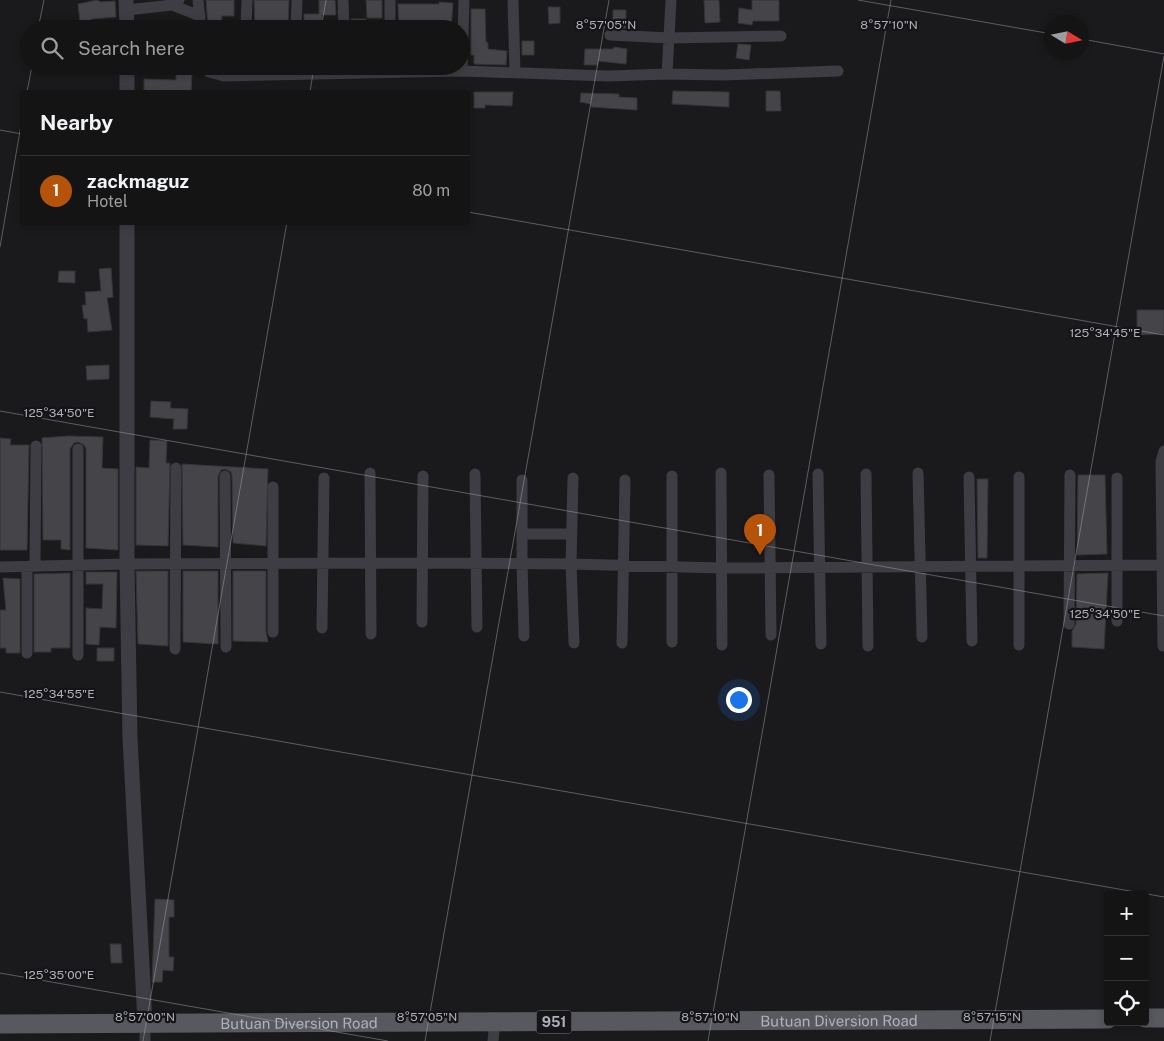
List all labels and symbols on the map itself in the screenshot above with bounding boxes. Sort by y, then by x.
north arrow [1044,15,1089,60]
text: 8°57'05"N [576,18,636,32]
text: 8°57'10"N [860,18,918,32]
text: 125°34'45"E [1069,326,1141,340]
text: 125°34'50"E [24,406,94,420]
pin: 1 [744,514,776,555]
text: 125°34'50"E [1070,607,1140,621]
text: 125°34'55"E [23,687,95,701]
your location [726,687,752,713]
text: 125°35'00"E [24,968,94,982]
text: 8°57'00"N [115,1010,175,1024]
text: 8°57'05"N [397,1010,457,1024]
road number: 951 [536,1010,572,1034]
text: 8°57'10"N [681,1010,739,1024]
text: 8°57'15"N [963,1010,1021,1024]
street label: Butuan Diversion Road [760,1011,918,1029]
street label: Butuan Diversion Road [220,1014,378,1032]

